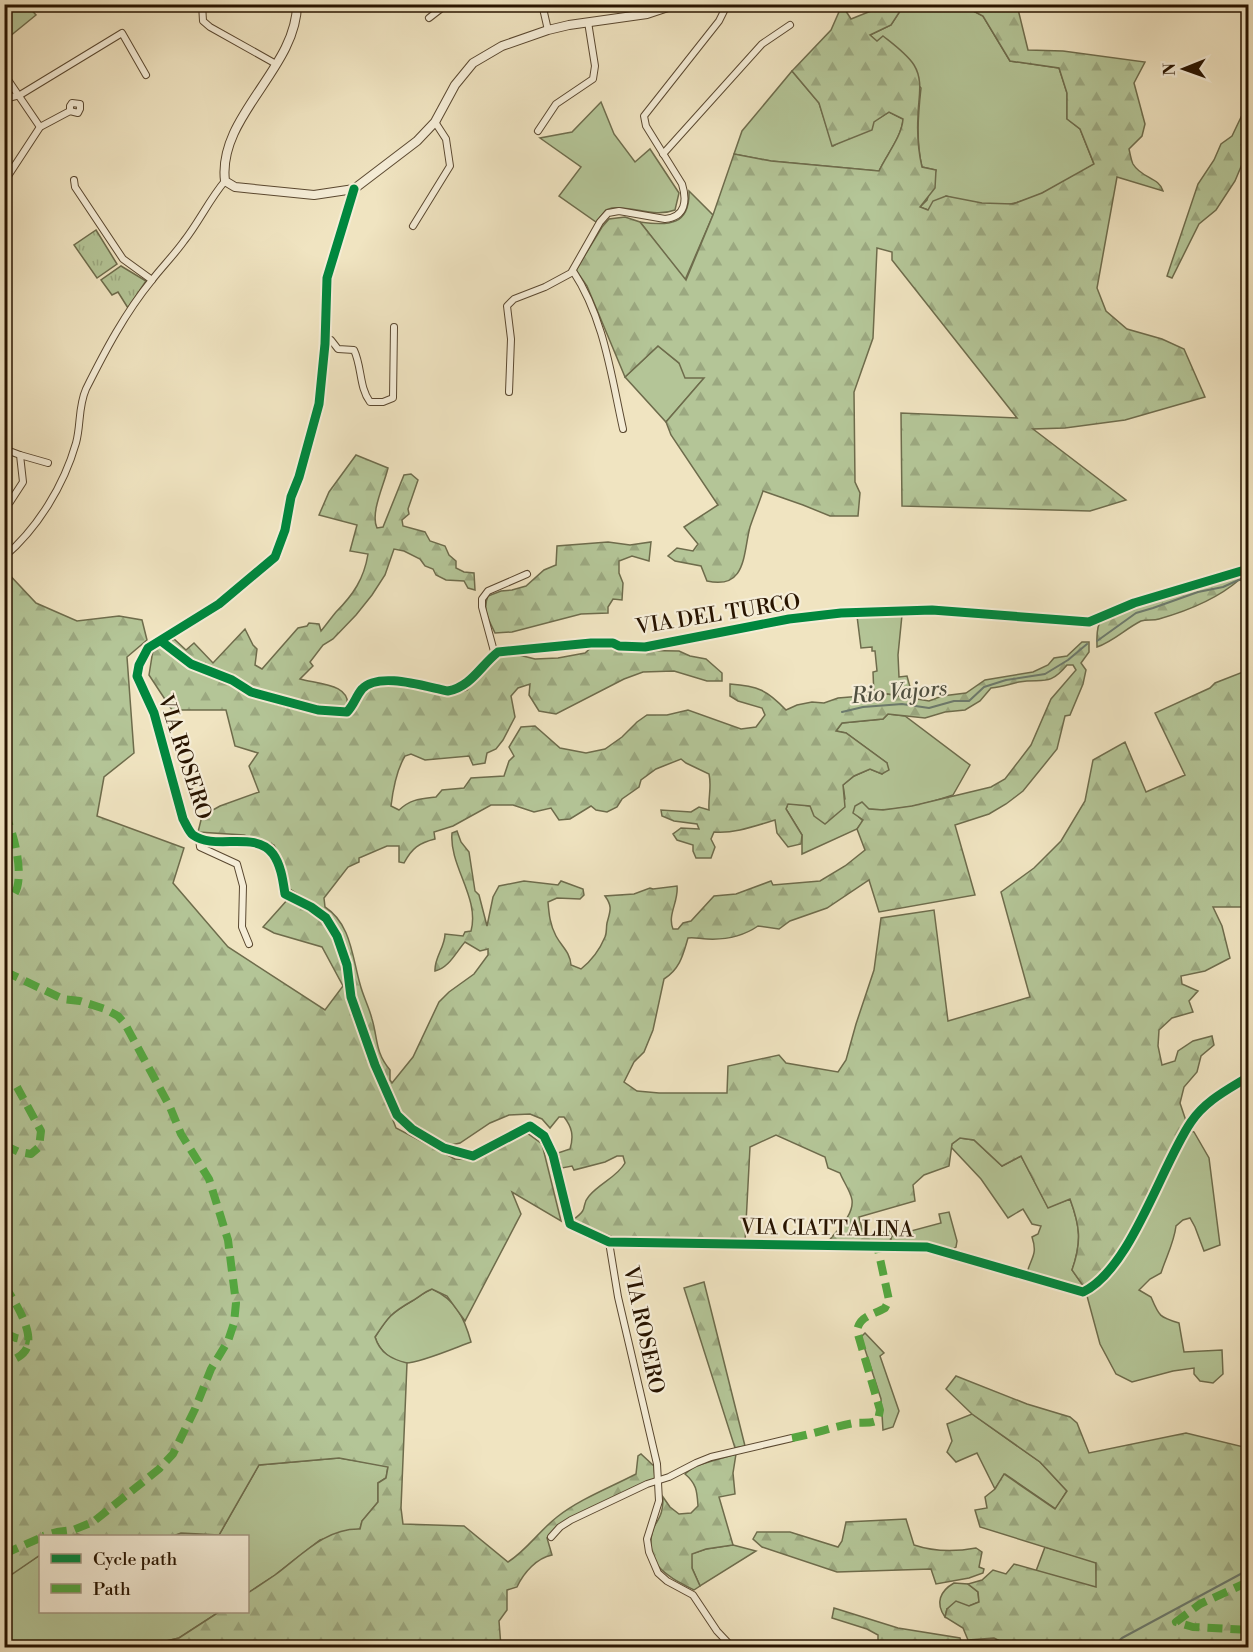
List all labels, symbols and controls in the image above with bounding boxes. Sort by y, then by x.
north arrow [1154,39,1214,99]
text: N [1160,62,1180,76]
street label: VIA DEL TURCO [633,589,802,641]
water label: Rio Vajors [849,675,948,710]
street label: VIA ROSERO [151,691,216,823]
street label: VIA CIATTALINA [739,1214,914,1244]
street label: VIA ROSERO [617,1263,669,1396]
legend [39,1535,249,1613]
text: Cycle path [93,1548,177,1571]
text: Path [93,1578,131,1601]

